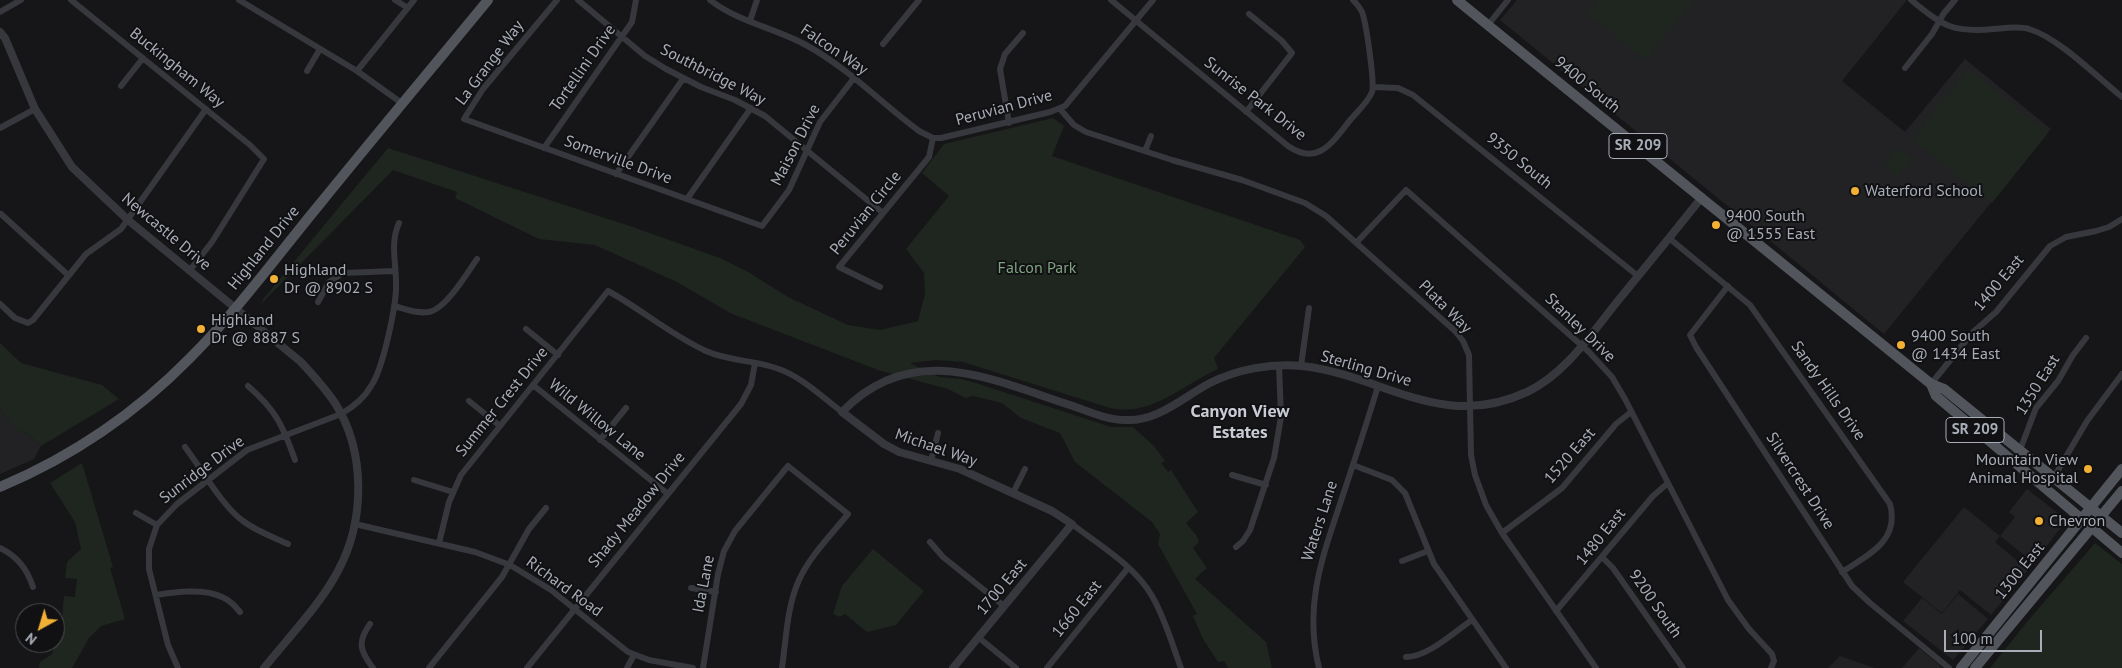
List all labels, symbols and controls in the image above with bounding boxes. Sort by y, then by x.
street label: La Grange Way [452,17,528,109]
street label: Falcon Way [797,20,871,80]
street label: Tortellini Drive [546,21,620,115]
street label: Buckingham Way [126,24,228,112]
street label: Southbridge Way [657,40,769,110]
street label: Sunrise Park Drive [1200,53,1310,145]
street label: 9400 South [1550,53,1624,117]
street label: Peruvian Drive [954,86,1054,130]
street label: Maison Drive [767,101,825,189]
street label: 9350 South [1482,129,1556,193]
street label: Somerville Drive [562,132,674,188]
road number: SR 209 [1609,134,1667,158]
street label: Peruvian Circle [826,167,906,259]
place label: Waterford School [1865,181,1982,201]
marker: Waterford School [1849,185,1861,197]
street label: Newcastle Drive [117,189,215,275]
street label: Highland Drive [224,202,304,294]
place label: 9400 South @ 1555 East [1726,206,1815,244]
marker: 9400 South @ 1555 East [1710,219,1722,231]
street label: 1400 East [1970,251,2028,315]
park label: Falcon Park [998,258,1076,278]
place label: Highland Dr @ 8902 S [284,260,373,298]
marker: Highland Dr @ 8902 S [268,273,280,285]
street label: Plata Way [1414,276,1476,338]
street label: Stanley Drive [1541,290,1619,366]
place label: Highland Dr @ 8887 S [211,310,300,348]
marker: Highland Dr @ 8887 S [195,323,207,335]
place label: 9400 South @ 1434 East [1911,326,2000,364]
street label: Sandy Hills Drive [1787,338,1869,444]
marker: 9400 South @ 1434 East [1895,339,1907,351]
street label: Summer Crest Drive [452,343,552,461]
street label: Sterling Drive [1318,347,1414,391]
street label: 1350 East [2012,351,2064,419]
street label: Wild Willow Lane [545,375,649,465]
district label: Canyon View Estates [1191,401,1289,444]
road number: SR 209 [1946,418,2004,442]
street label: 1520 East [1541,424,1599,488]
street label: Michael Way [892,425,980,471]
street label: Silvercrest Drive [1762,429,1838,533]
street label: Sunridge Drive [156,432,248,508]
street label: Shady Meadow Drive [585,448,689,572]
place label: Mountain View Animal Hospital [1969,450,2078,488]
marker: Mountain View Animal Hospital [2082,463,2094,475]
street label: Waters Lane [1298,479,1342,563]
street label: 1480 East [1572,505,1630,569]
place label: Chevron [2049,511,2105,531]
marker: Chevron [2033,515,2045,527]
street label: 1300 East [1991,539,2049,603]
street label: Richard Road [522,553,606,621]
street label: Ida Lane [689,554,719,614]
street label: 1700 East [973,555,1031,619]
street label: 9200 South [1624,566,1686,642]
street label: 1660 East [1048,577,1106,641]
north arrow [15,603,65,653]
scale bar [1947,620,2044,652]
text: N [22,629,40,649]
text: 100 m [1952,629,1993,648]

